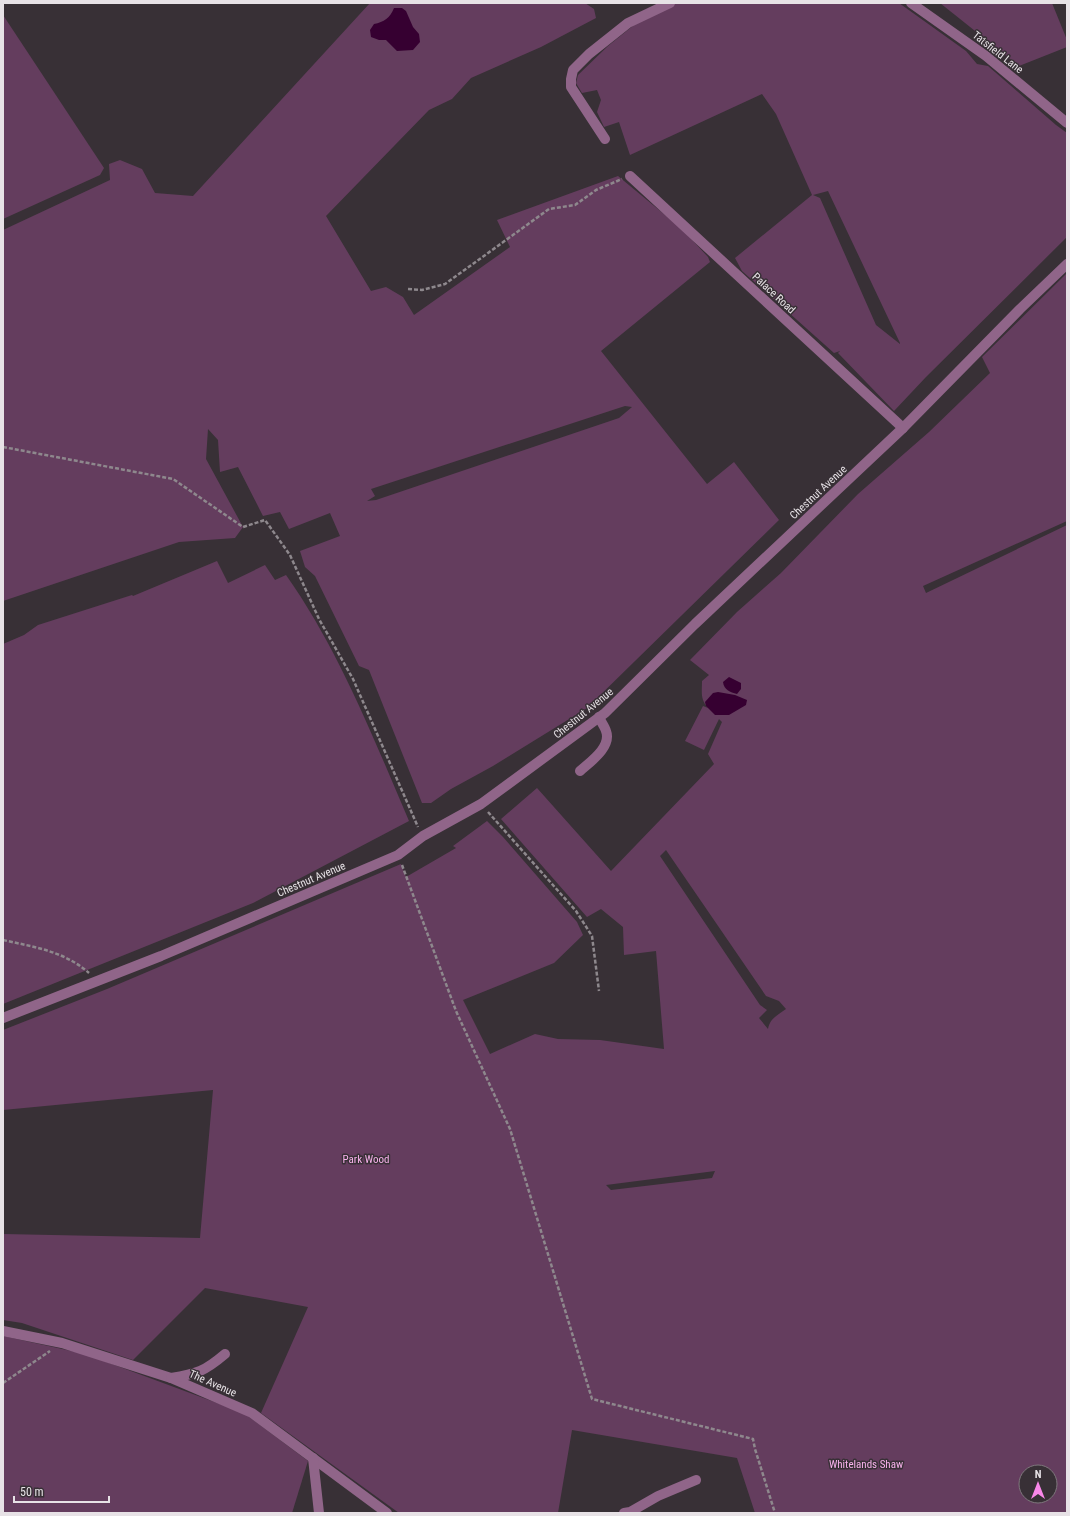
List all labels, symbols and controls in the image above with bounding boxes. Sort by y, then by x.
street label: Tatsfield Lane [970,29,1026,76]
street label: Palace Road [749,270,798,317]
street label: Chestnut Avenue [787,463,849,522]
street label: Chestnut Avenue [551,685,616,741]
street label: Chestnut Avenue [275,859,347,900]
park label: Park Wood [343,1153,389,1166]
street label: The Avenue [187,1367,238,1400]
park label: Whitelands Shaw [829,1458,903,1471]
north arrow [1018,1464,1058,1504]
text: N [1035,1468,1042,1481]
scale bar [14,1478,109,1504]
text: 50 m [20,1485,44,1499]

